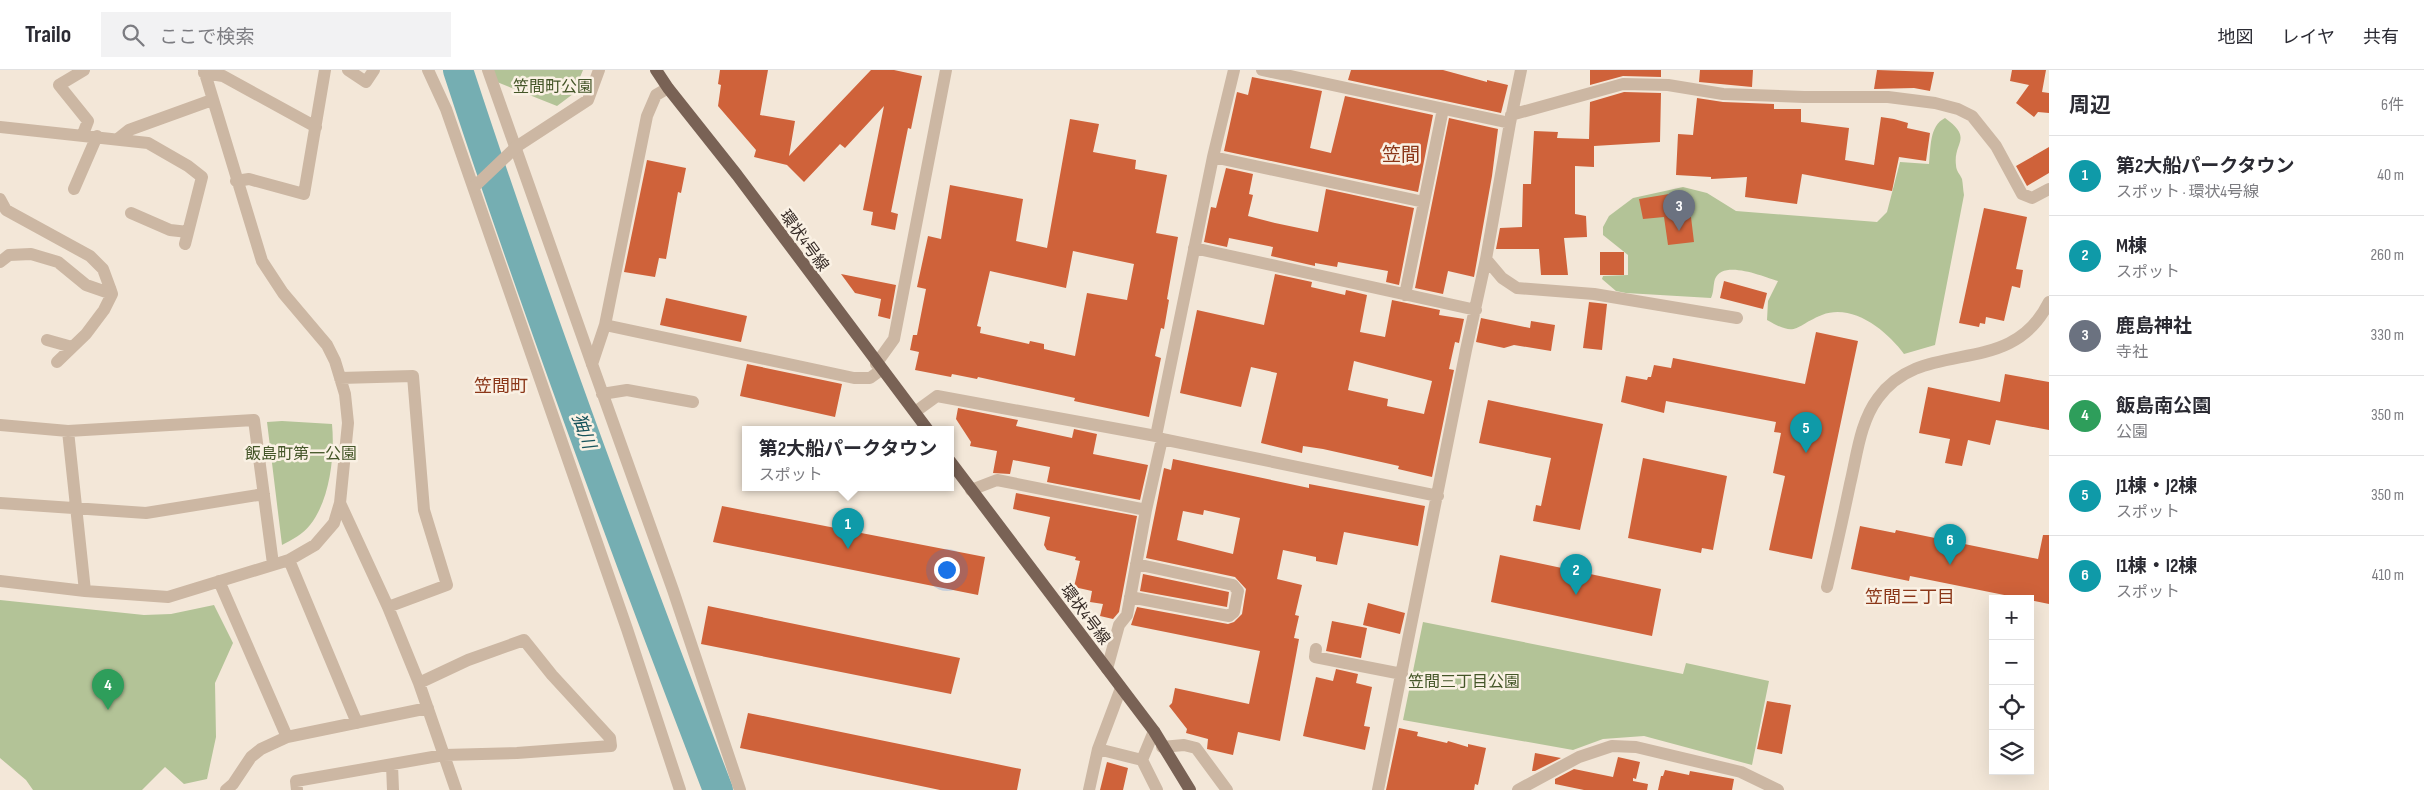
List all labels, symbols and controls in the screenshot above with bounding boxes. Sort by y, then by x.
search box [101,12,451,57]
text: Trailo [25,20,71,49]
icon: search [119,21,147,49]
text: ここで検索 [159,26,254,49]
text: 地図 [2218,27,2254,48]
text: レイヤ [2282,27,2335,48]
text: 共有 [2363,27,2399,48]
park label: 笠間町公園 [513,78,593,97]
text: 周辺 [2069,93,2111,118]
text: 6件 [2381,96,2404,115]
district label: 笠間 [1382,144,1420,167]
text: 第2大船パークタウン [2116,155,2295,178]
text: 1 [2082,166,2088,185]
text: 40 m [2377,166,2404,185]
text: スポット · 環状4号線 [2116,183,2259,202]
pin: 3 [1663,190,1695,231]
street label: 環状4号線 [775,207,832,275]
text: M棟 [2116,235,2147,258]
text: 2 [2081,246,2089,265]
text: 260 m [2370,246,2404,265]
text: スポット [2116,263,2180,282]
text: 鹿島神社 [2116,315,2192,338]
text: 3 [2081,326,2089,345]
text: 330 m [2371,326,2404,345]
text: 寺社 [2116,343,2148,362]
district label: 笠間町 [474,376,528,397]
text: 飯島南公園 [2116,395,2211,418]
text: 4 [2081,406,2089,425]
text: 350 m [2371,406,2404,425]
water label: 㹨川 [568,411,600,454]
pin: 5 [1790,412,1822,453]
text: 公園 [2116,423,2148,442]
popup [742,426,954,491]
text: 第2大船パークタウン [759,438,937,461]
park label: 飯島町第一公園 [245,445,357,464]
text: スポット [759,466,823,485]
text: J1棟・J2棟 [2116,475,2197,498]
text: 5 [2081,486,2089,505]
text: 350 m [2371,486,2404,505]
text: スポット [2116,503,2180,522]
pin: 1 [832,508,864,549]
pin: 6 [1934,524,1966,565]
pin: 2 [1560,554,1592,595]
text: I1棟・I2棟 [2116,555,2197,578]
your location [934,557,960,583]
text: 6 [2081,566,2089,585]
text: 410 m [2372,566,2404,585]
street label: 環状4号線 [1056,581,1114,649]
text: スポット [2116,583,2180,602]
district label: 笠間三丁目 [1865,587,1955,608]
map controls [1989,595,2034,775]
button: + [1989,595,2034,640]
button: − [1989,640,2034,685]
pin: 4 [92,669,124,710]
park label: 笠間三丁目公園 [1408,673,1520,692]
button: locate [1989,685,2034,730]
button: layers [1989,730,2034,775]

